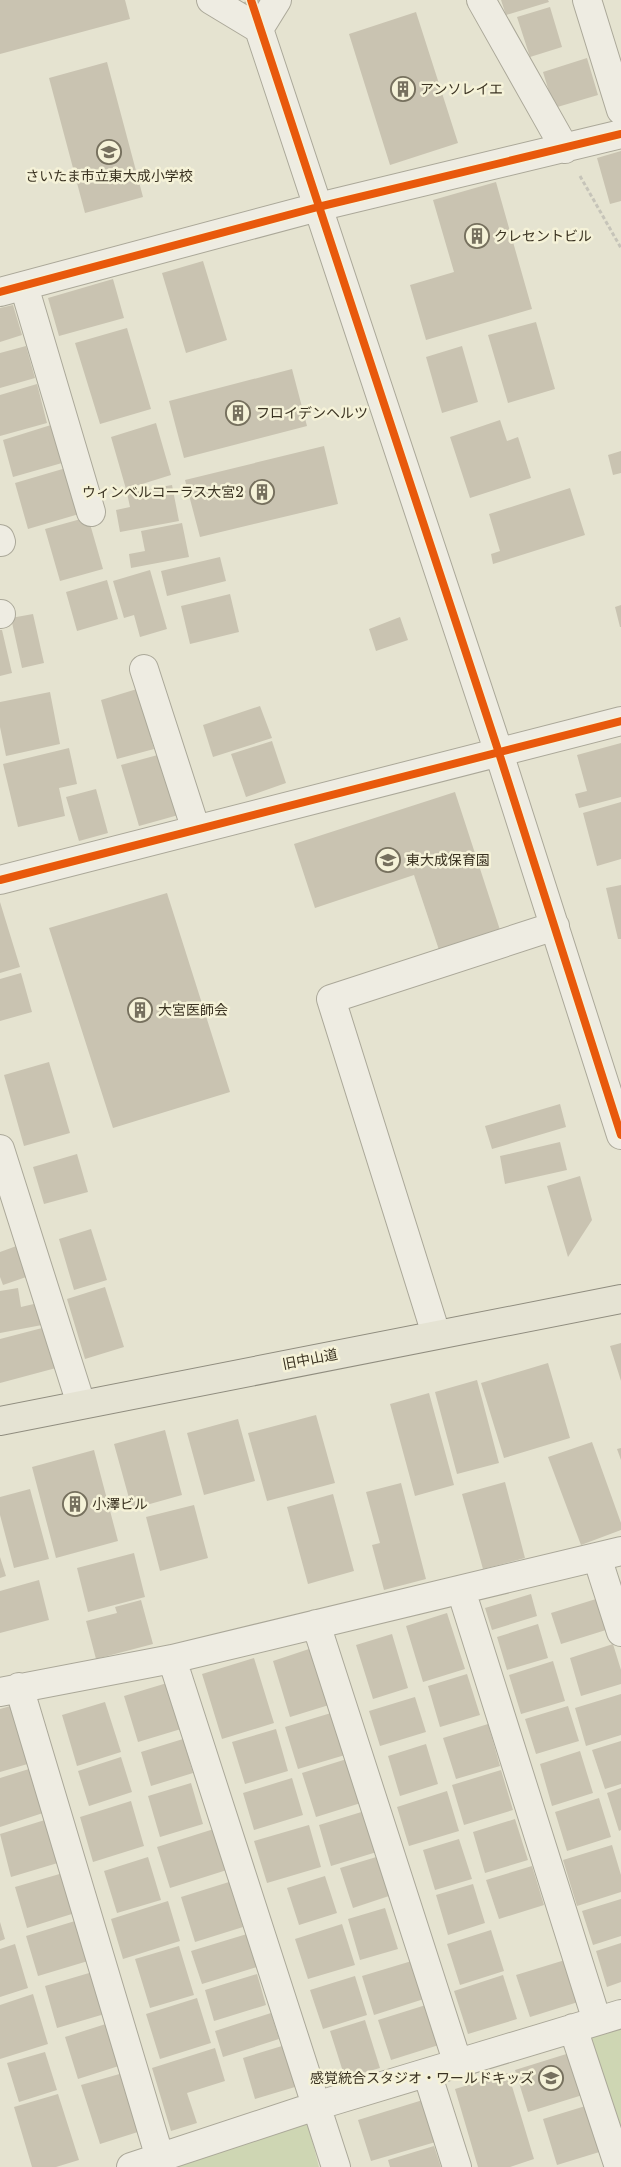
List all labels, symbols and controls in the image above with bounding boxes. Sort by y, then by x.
building icon: アンソレイエ [390,76,416,102]
place label: アンソレイエ [420,80,503,98]
school or university icon: さいたま市立東大成小学校 [96,139,122,165]
place label: さいたま市立東大成小学校 [25,167,193,185]
building icon: クレセントビル [464,223,490,249]
place label: クレセントビル [494,227,592,245]
building icon: フロイデンヘルツ [225,400,251,426]
place label: フロイデンヘルツ [256,404,368,422]
building icon: ウィンベルコーラス大宮2 [249,479,275,505]
place label: ウィンベルコーラス大宮2 [82,483,244,501]
school or university icon: 東大成保育園 [375,847,401,873]
place label: 東大成保育園 [406,851,490,869]
building icon: 大宮医師会 [127,997,153,1023]
place label: 大宮医師会 [158,1001,228,1019]
street label: 旧中山道 [281,1345,339,1373]
building icon: 小澤ビル [62,1491,88,1517]
place label: 小澤ビル [92,1495,148,1513]
school or university icon: 感覚統合スタジオ・ワールドキッズ [538,2065,564,2091]
place label: 感覚統合スタジオ・ワールドキッズ [310,2069,534,2087]

